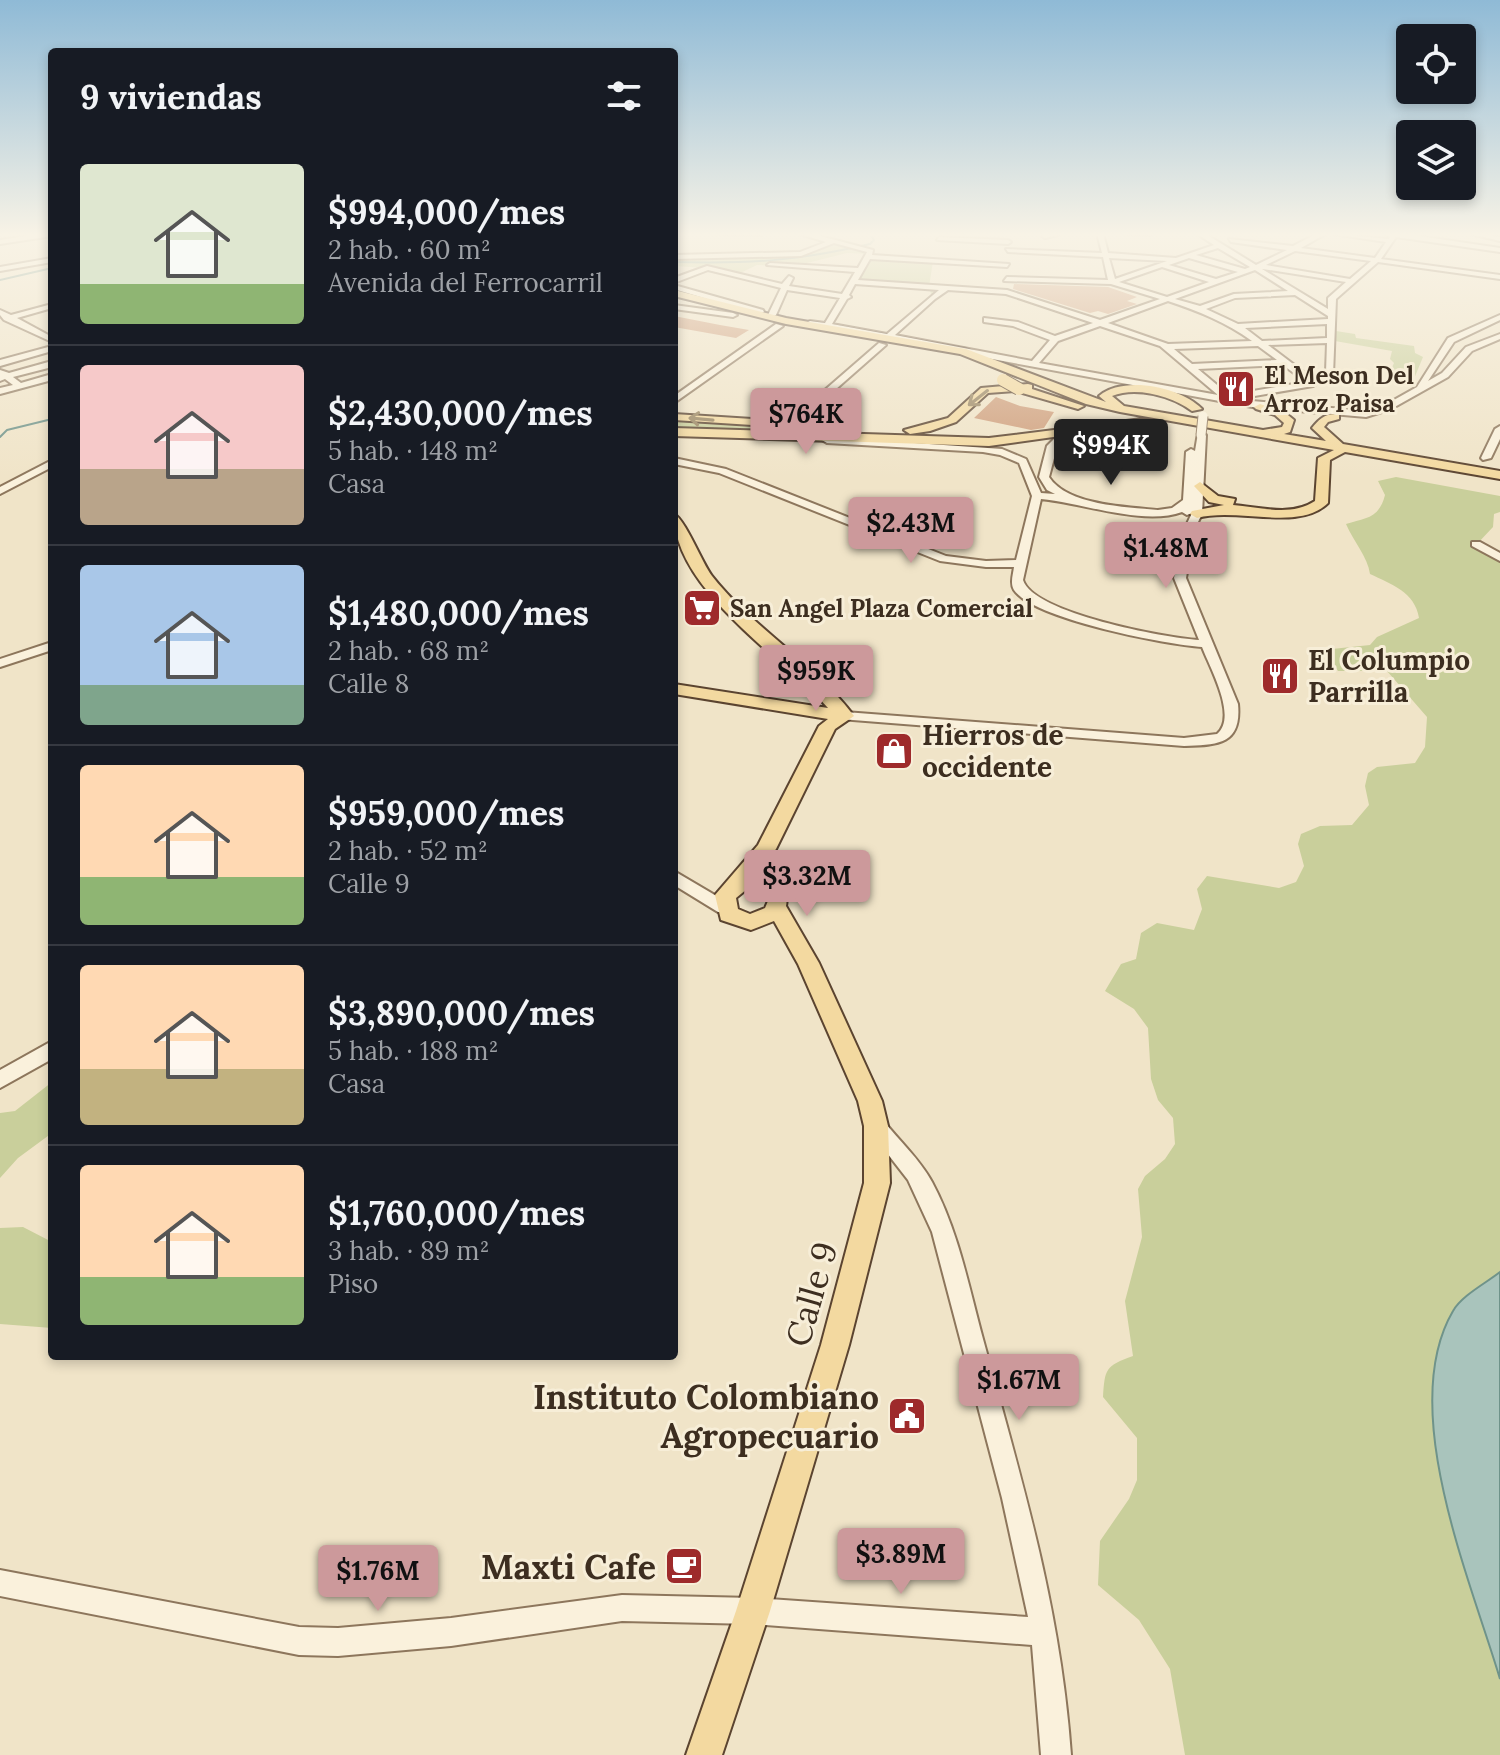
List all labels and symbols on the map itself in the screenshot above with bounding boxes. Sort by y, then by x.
place label: El Meson Del Arroz Paisa [1264,360,1414,419]
restaurant icon: El Meson Del Arroz Paisa [1215,368,1257,410]
pin: $764K [750,388,862,456]
one-way arrow [967,388,988,406]
one-way arrow [688,411,715,426]
pin: $994K [1055,419,1167,487]
pin: $2.43M [846,497,976,565]
pin: $1.48M [1101,522,1231,590]
supermarket icon: San Angel Plaza Comercial [681,587,723,629]
place label: San Angel Plaza Comercial [730,593,1033,624]
place label: El Columpio Parrilla [1308,642,1470,710]
pin: $959K [760,645,872,713]
restaurant icon: El Columpio Parrilla [1259,655,1301,697]
place label: Hierros de occidente [922,717,1064,785]
shop icon: Hierros de occidente [873,730,915,772]
pin: $3.32M [742,850,872,918]
street label: Calle 9 [776,1237,846,1351]
pin: $1.67M [954,1354,1084,1422]
place label: Instituto Colombiano Agropecuario [533,1375,879,1458]
public building icon: Instituto Colombiano Agropecuario [886,1395,928,1437]
pin: $3.89M [836,1528,966,1596]
pin: $1.76M [313,1545,443,1613]
place label: Maxti Cafe [481,1545,656,1588]
cafe icon: Maxti Cafe [663,1545,705,1587]

